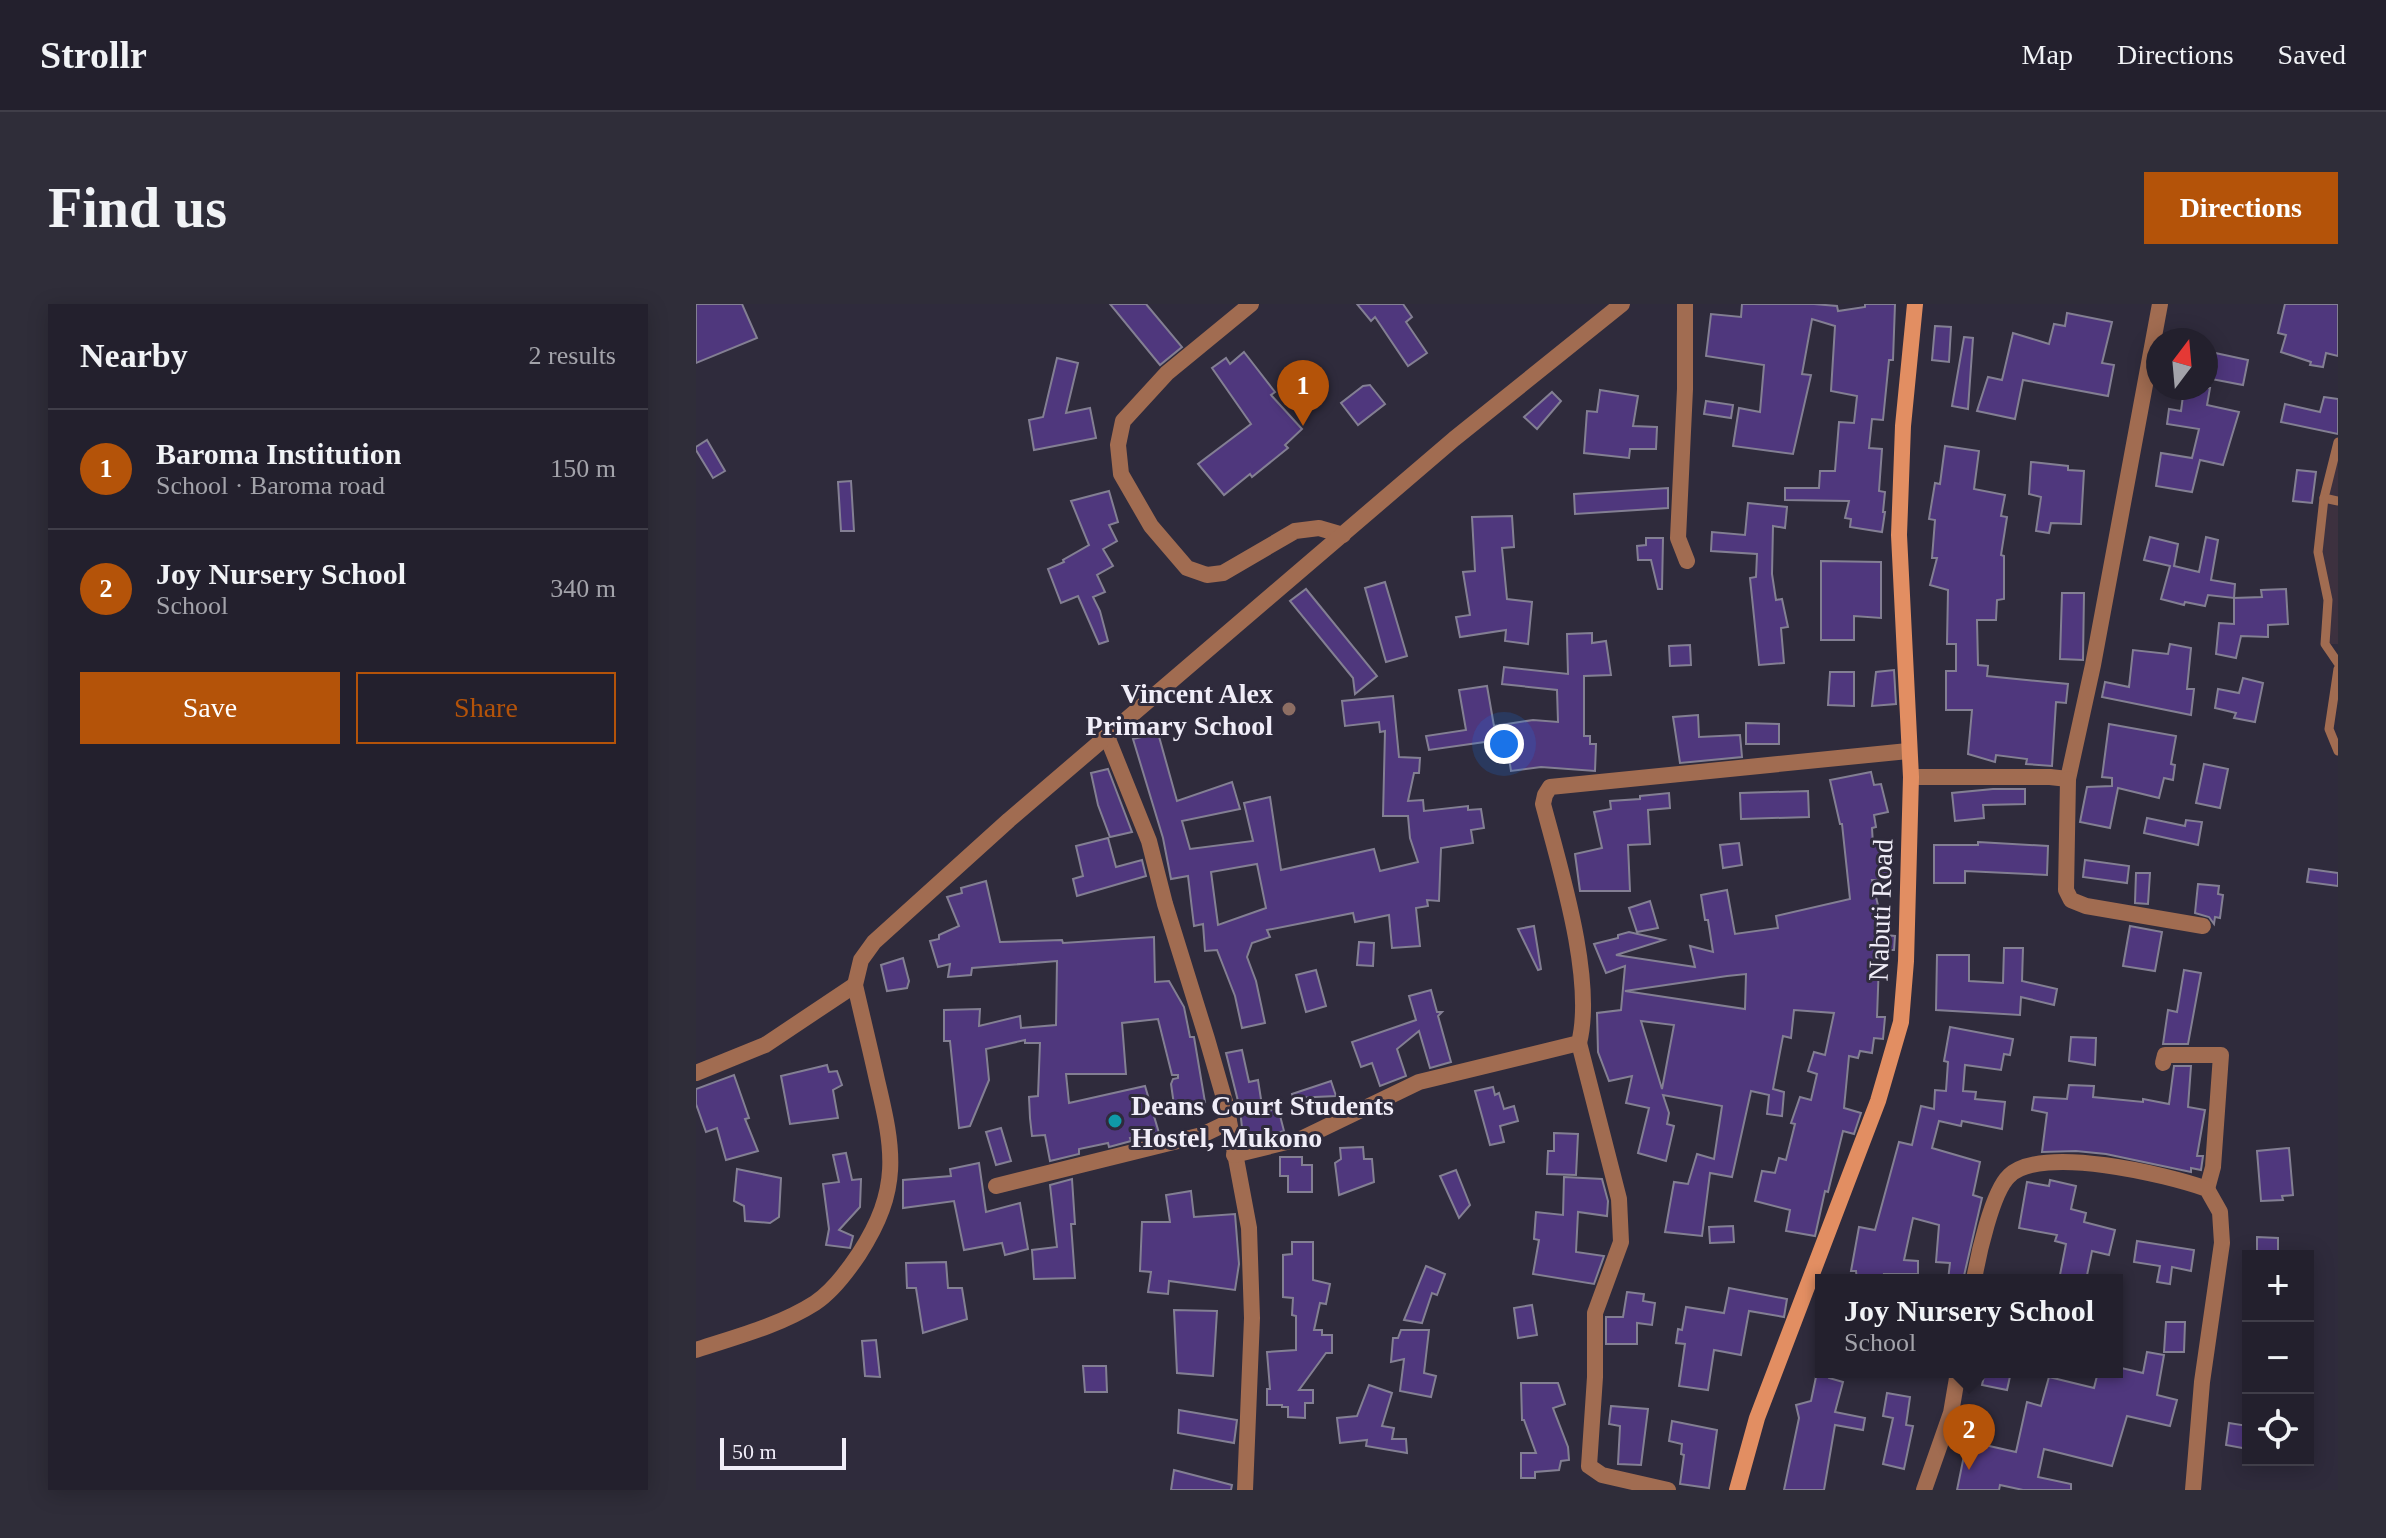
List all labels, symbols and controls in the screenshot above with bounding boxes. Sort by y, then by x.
text: Strollr [40,34,147,76]
text: Map [2022,39,2073,70]
text: Directions [2117,39,2234,70]
text: Saved [2278,39,2346,70]
button: Directions [2144,172,2338,244]
text: Find us [48,177,227,239]
north arrow [2146,328,2218,400]
text: Nearby [80,337,188,374]
text: 2 results [529,341,616,370]
pin: 1 [1277,360,1329,426]
text: Baroma Institution [156,437,401,470]
text: 1 [100,454,113,483]
text: 150 m [550,454,616,483]
text: School · Baroma road [156,471,385,500]
text: Joy Nursery School [156,557,406,590]
text: 2 [100,574,113,603]
text: 340 m [550,574,616,603]
text: School [156,591,228,620]
button: Save [80,672,340,744]
button: Share [356,672,616,744]
place label: Vincent Alex Primary School [1086,678,1273,741]
marker: Vincent Alex Primary School [1280,700,1298,718]
your location [1484,724,1524,764]
street label: Nabuti Road [1863,838,1898,982]
place label: Deans Court Students Hostel, Mukono [1131,1090,1394,1153]
marker: Deans Court Students Hostel, Mukono [1106,1112,1124,1130]
map controls [2242,1250,2314,1466]
button: + [2242,1250,2314,1322]
popup [1815,1274,2123,1378]
text: Joy Nursery School [1844,1294,2094,1327]
button: − [2242,1322,2314,1394]
text: School [1844,1328,1916,1357]
button: locate [2242,1394,2314,1466]
pin: 2 [1943,1404,1995,1470]
scale bar [720,1434,846,1470]
text: 50 m [732,1439,777,1464]

